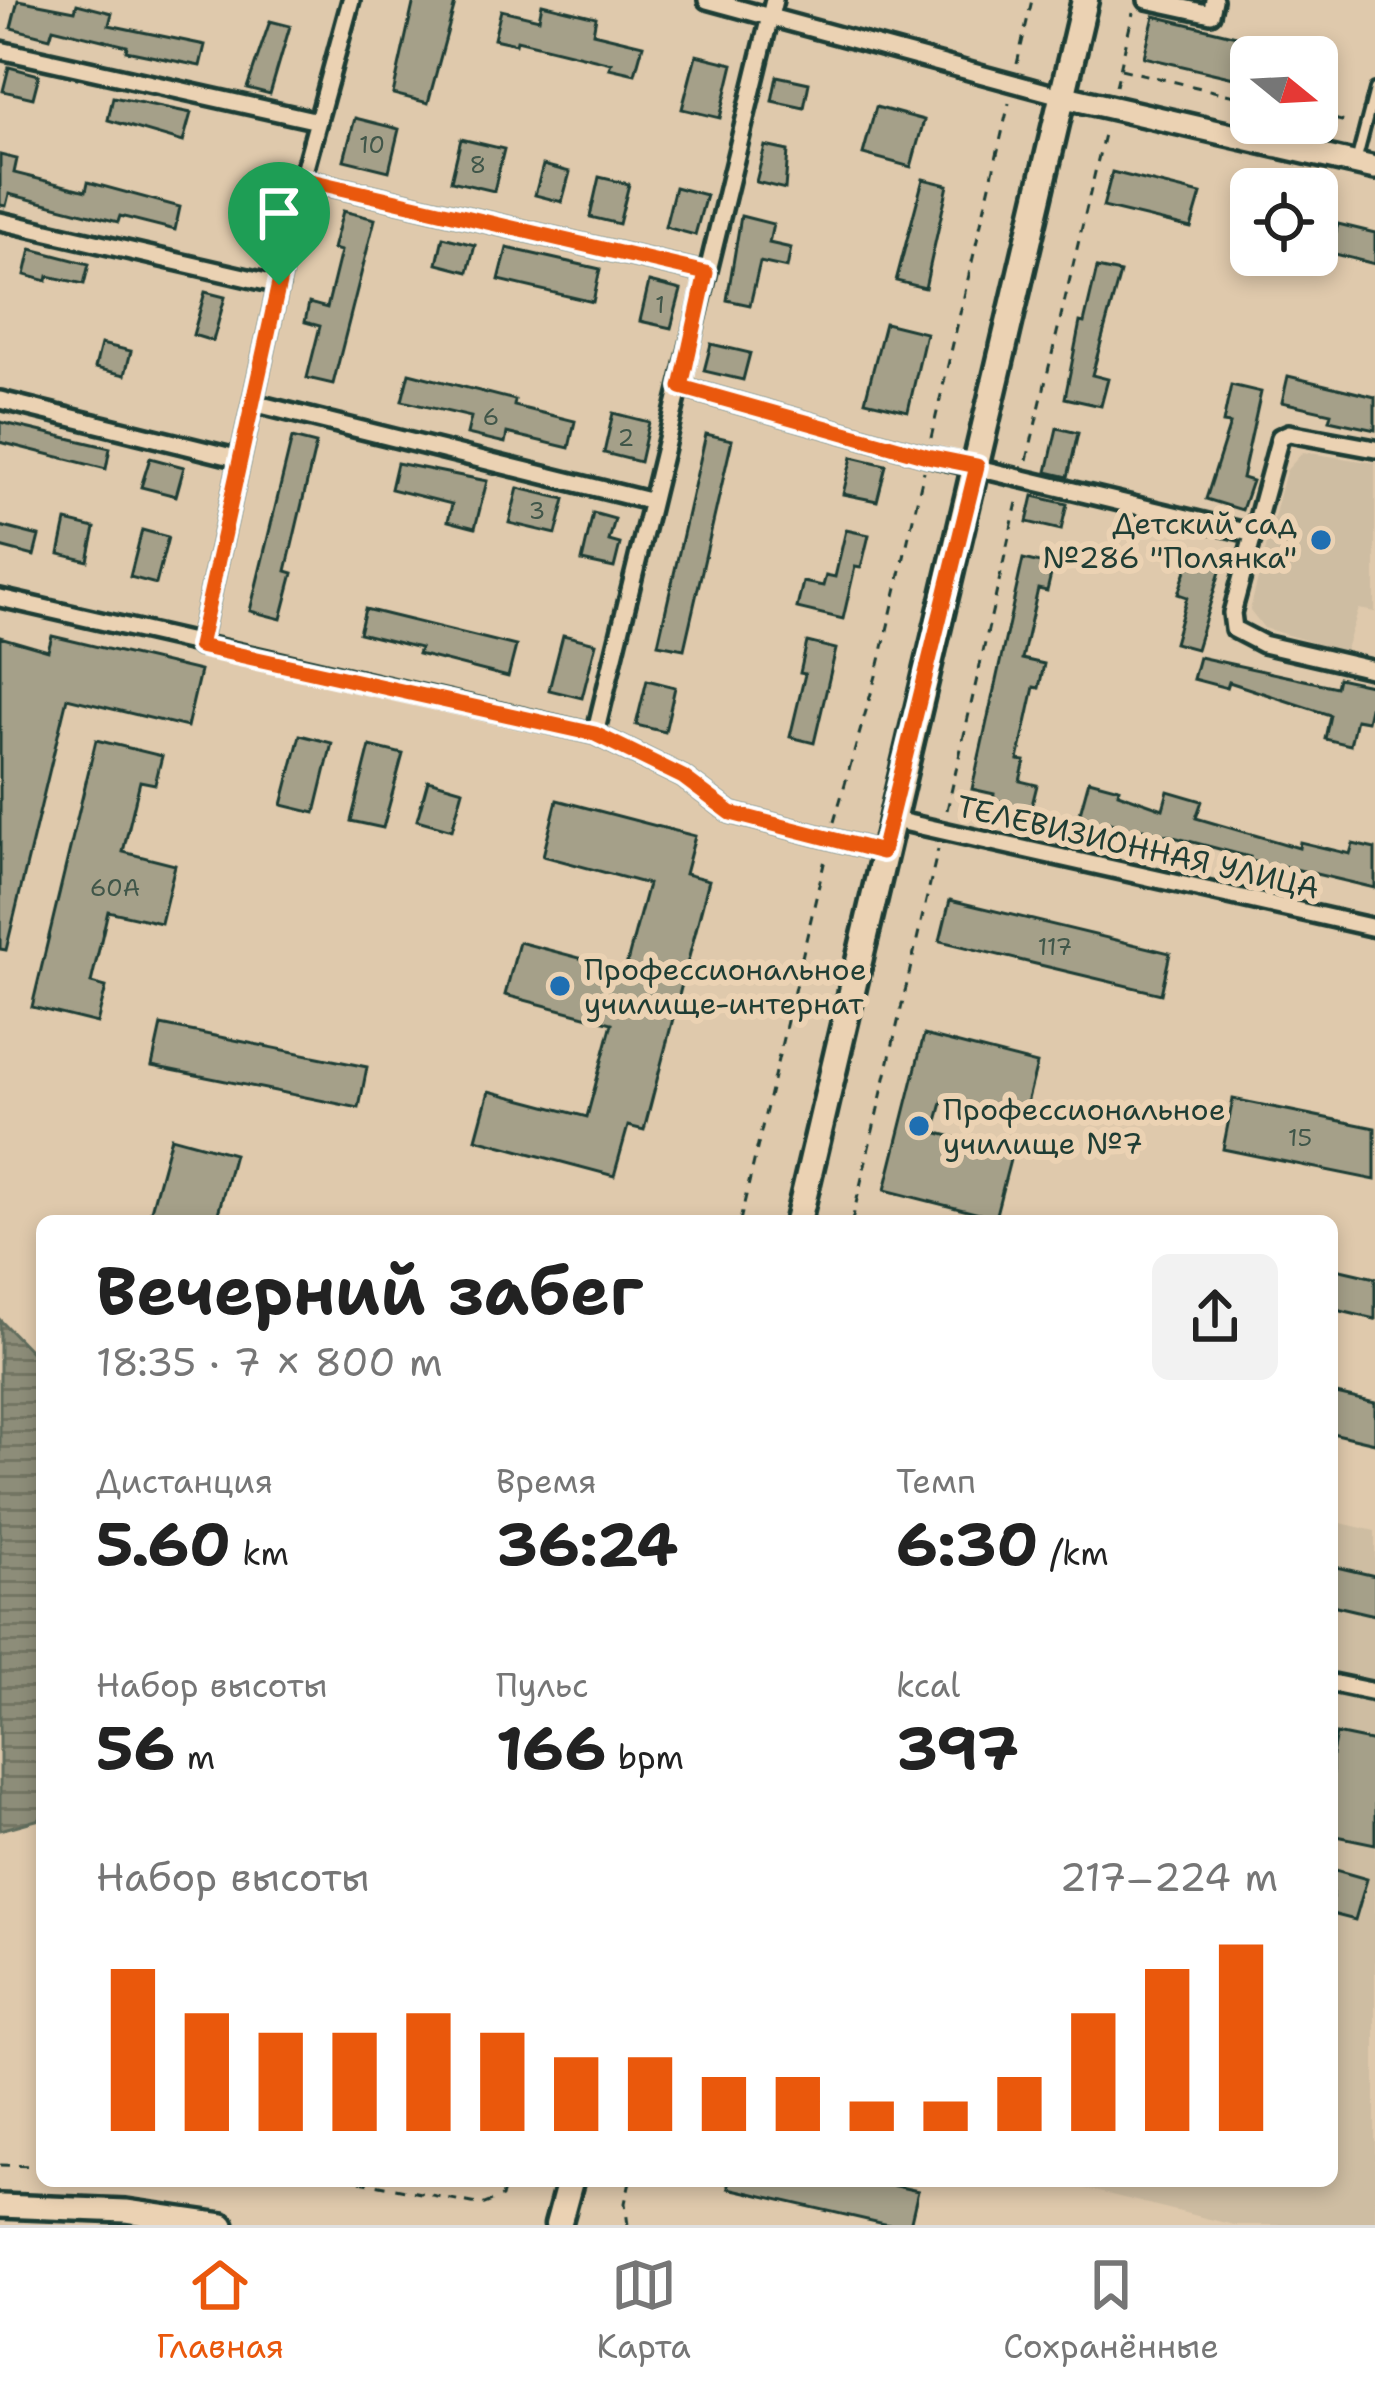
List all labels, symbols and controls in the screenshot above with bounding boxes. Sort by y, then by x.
north arrow [1230,36,1338,144]
map controls [1230,36,1338,276]
house number: 10 [359,129,385,161]
house number: 8 [470,149,486,181]
pin [228,162,330,285]
button: locate [1230,168,1338,276]
icon: arrive [246,180,312,246]
house number: 1 [655,289,665,321]
house number: 6 [483,401,499,433]
house number: 2 [618,422,634,454]
house number: 3 [529,495,545,527]
place label: Детский сад №286 "Полянка" [1042,503,1297,578]
marker: Детский сад №286 "Полянка" [1308,527,1334,553]
street label: ТЕЛЕВИЗИОННАЯ УЛИЦА [953,785,1323,909]
house number: 60А [90,872,140,904]
house number: 117 [1038,931,1072,963]
place label: Профессиональное училище-интернат [584,949,867,1024]
marker: Профессиональное училище-интернат [547,973,573,999]
place label: Профессиональное училище №7 [943,1089,1226,1164]
marker: Профессиональное училище №7 [906,1113,932,1139]
house number: 15 [1288,1122,1312,1154]
text: Вечерний забег [96,1247,643,1335]
button: share [1152,1254,1278,1380]
text: 18:35 · 7 × 800 m [96,1336,443,1388]
text: Дистанция [96,1459,273,1504]
text: Время [496,1459,597,1504]
text: Темп [896,1459,976,1504]
text: 5.60 [96,1504,231,1584]
text: 36:24 [496,1504,678,1584]
text: 6:30 [896,1504,1038,1584]
text: km [231,1531,289,1576]
text: /km [1038,1531,1109,1576]
text: Набор высоты [96,1663,328,1708]
text: Пульс [496,1663,589,1708]
text: kcal [896,1663,960,1708]
text: 56 [96,1708,176,1788]
text: 166 [496,1708,606,1788]
text: 397 [896,1708,1019,1788]
text: m [176,1735,215,1780]
text: bpm [606,1735,684,1780]
text: Набор высоты [96,1851,370,1903]
text: 217–224 m [1059,1851,1278,1903]
tab: Главная [156,2252,284,2369]
tab: Карта [596,2252,691,2369]
tab: Сохранённые [1003,2252,1219,2369]

